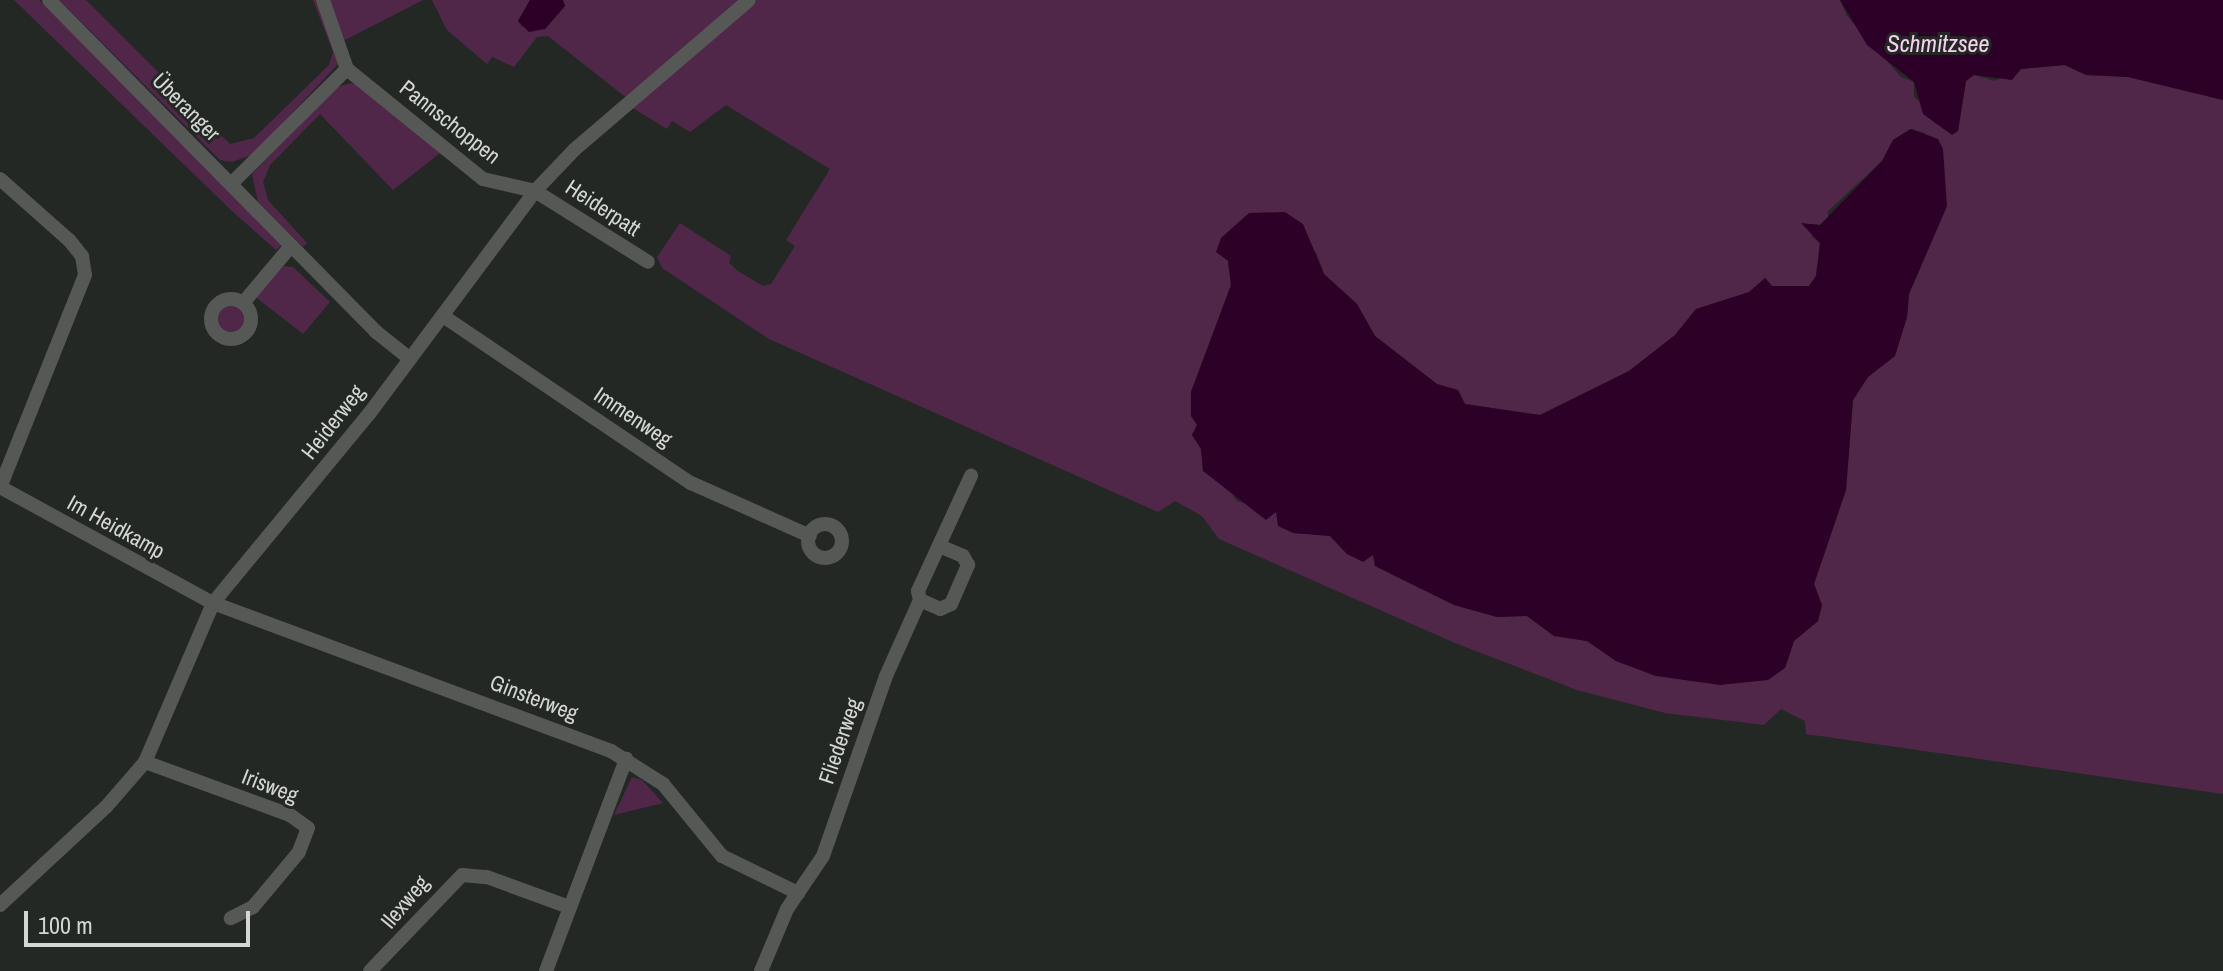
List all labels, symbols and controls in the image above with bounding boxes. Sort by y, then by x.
water label: Schmitzsee [1887,30,1989,58]
street label: Überanger [147,68,225,146]
street label: Pannschoppen [394,75,506,169]
street label: Heiderpatt [560,174,646,242]
street label: Heiderweg [296,380,370,464]
street label: Immenweg [589,381,677,453]
street label: Im Heidkamp [63,489,169,565]
street label: Ginsterweg [486,669,582,727]
street label: Fliederweg [813,695,867,787]
street label: Irisweg [238,763,302,809]
street label: Ilexweg [375,870,435,934]
scale bar [28,895,254,945]
text: 100 m [38,909,93,941]

